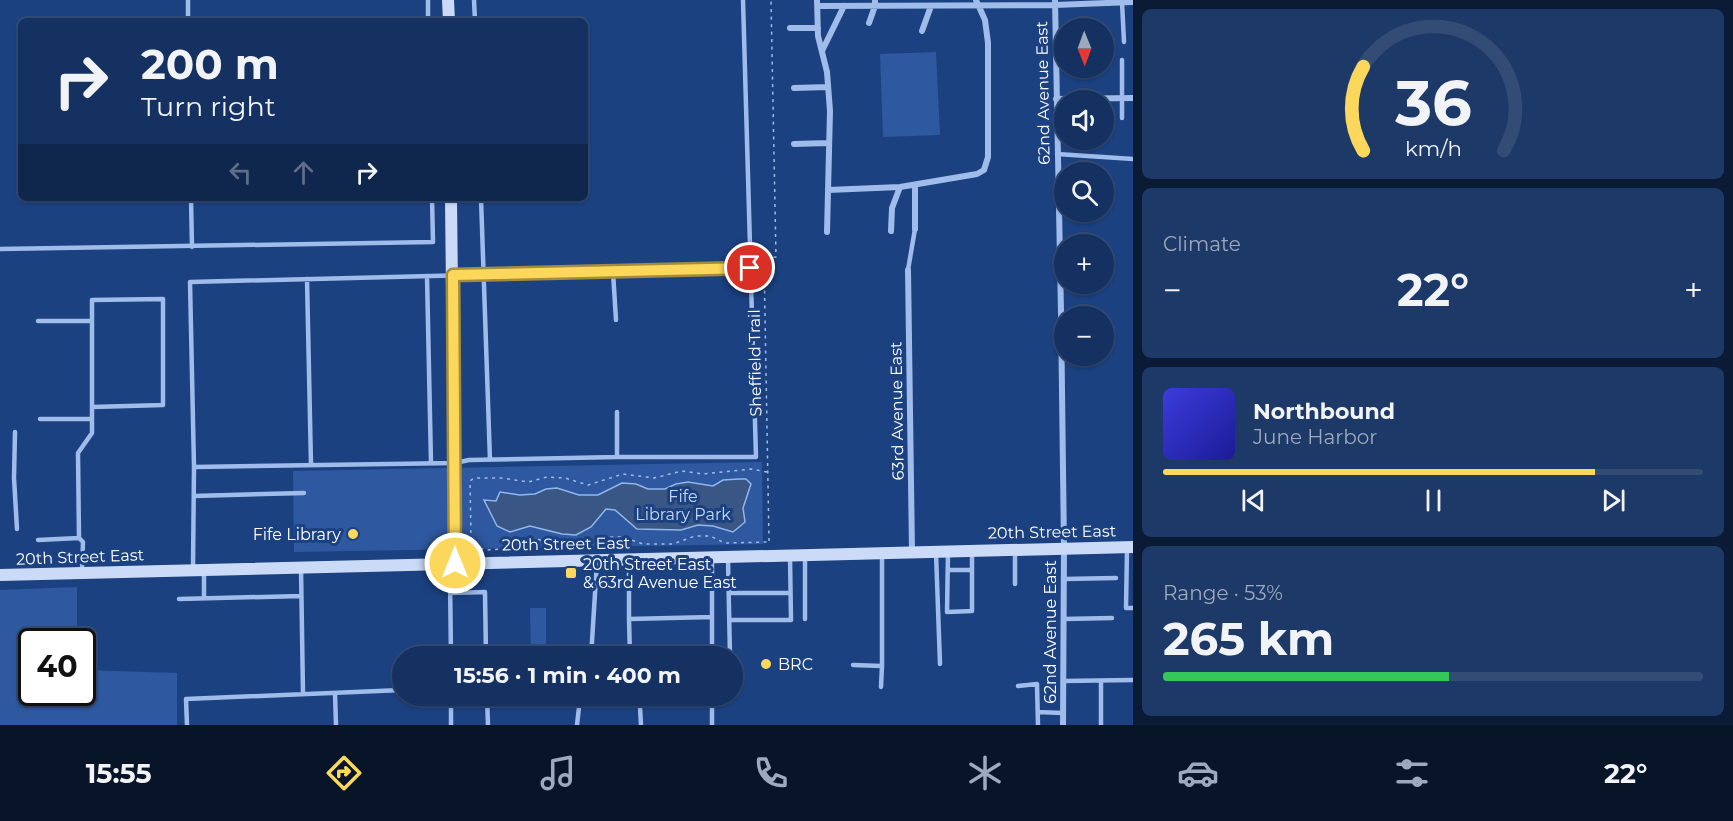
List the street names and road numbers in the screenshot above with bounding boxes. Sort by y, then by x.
street label: 62nd Avenue East [1032,21,1054,165]
street label: Sheffield Trail [745,309,765,417]
street label: 63rd Avenue East [886,341,908,481]
street label: 20th Street East [988,521,1117,543]
street label: 20th Street East [502,533,631,555]
street label: 20th Street East [16,545,145,569]
street label: 62nd Avenue East [1041,560,1060,704]

